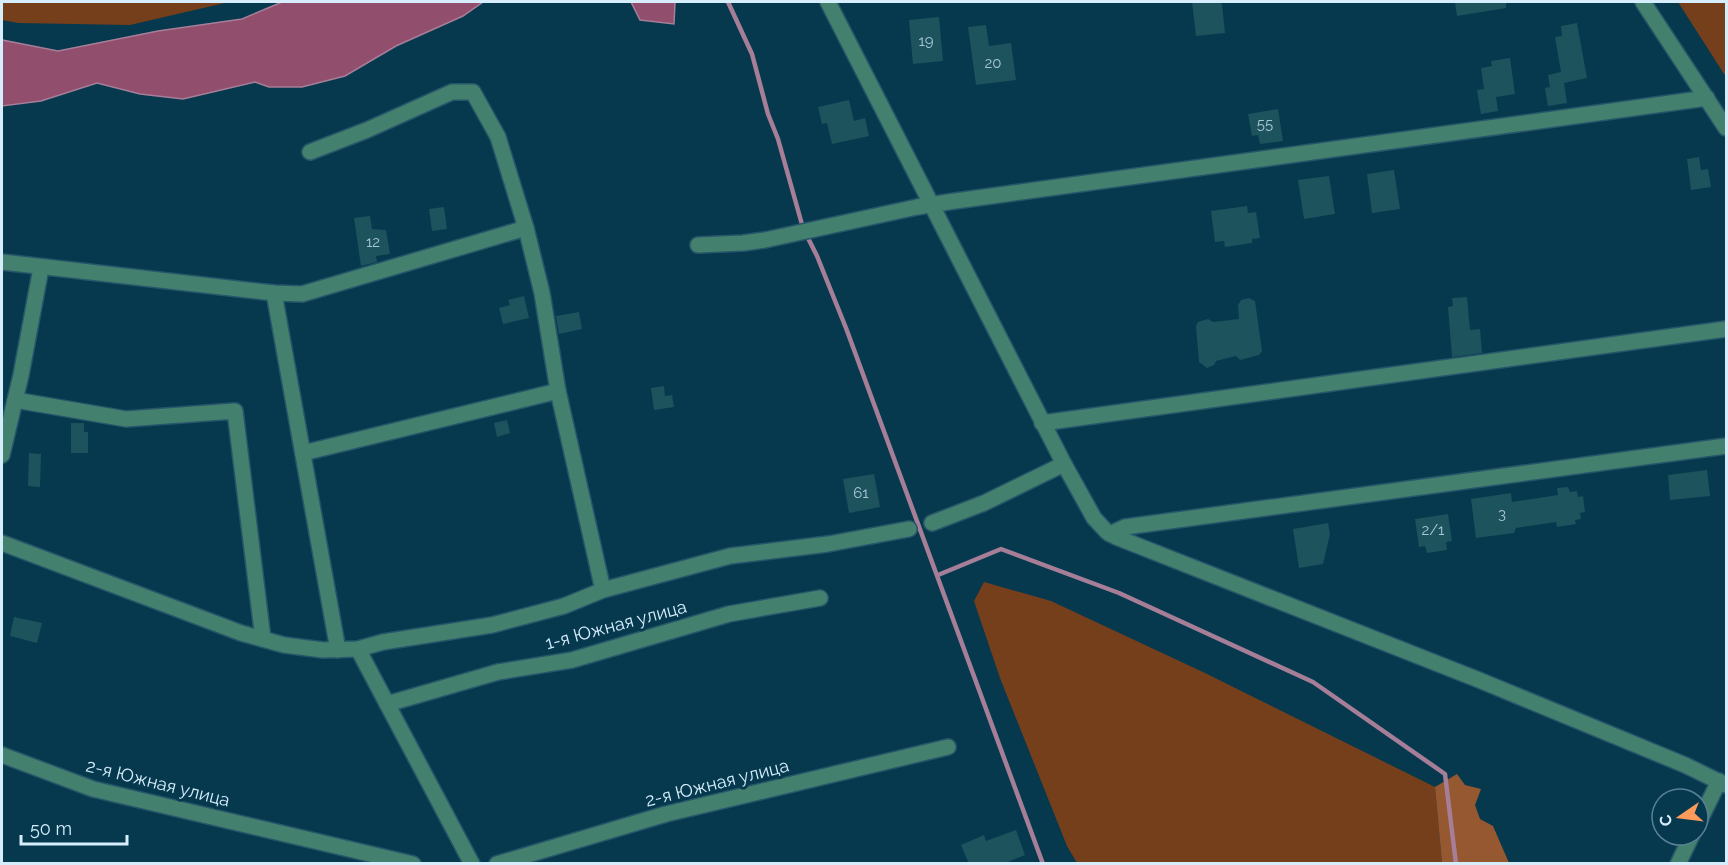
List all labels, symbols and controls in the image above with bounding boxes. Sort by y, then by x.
house number: 19 [918,32,934,50]
house number: 20 [985,54,1002,72]
house number: 55 [1257,115,1273,133]
house number: 12 [366,233,380,251]
house number: 61 [853,484,869,502]
house number: 3 [1498,505,1506,523]
house number: 2/1 [1422,521,1445,539]
street label: 1-я Южная улица [543,596,689,653]
street label: 2-я Южная улица [84,754,232,811]
street label: 2-я Южная улица [643,754,791,811]
north arrow [1650,787,1710,847]
scale bar [21,808,128,846]
text: С [1655,813,1676,828]
text: 50 m [30,818,72,839]

